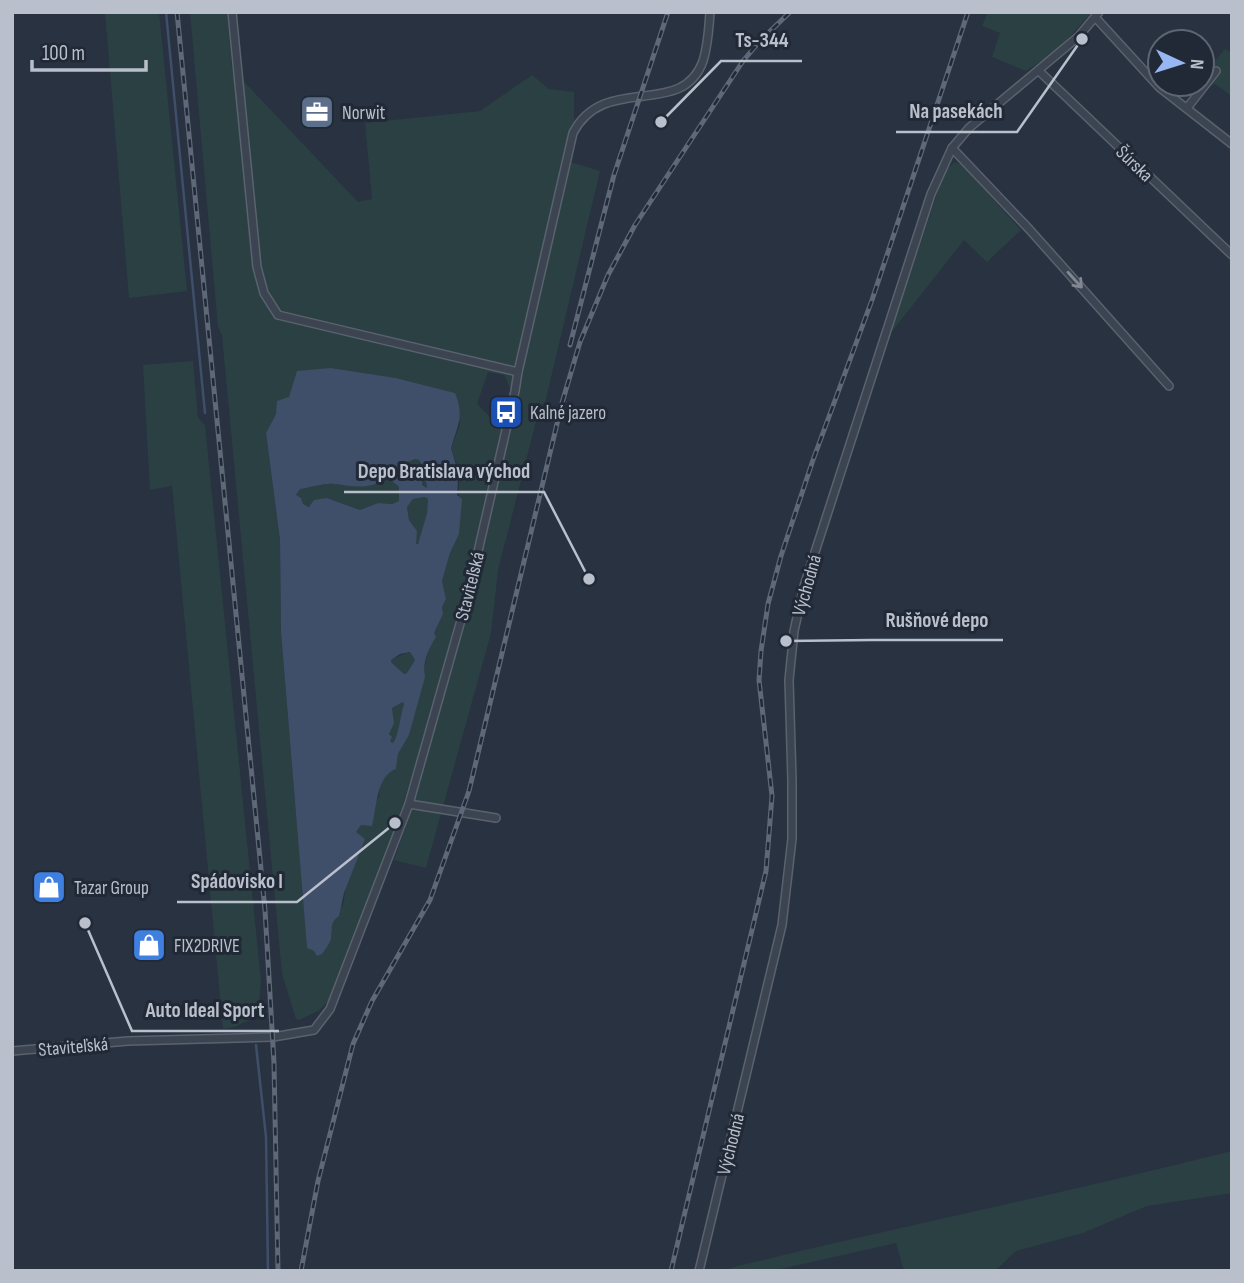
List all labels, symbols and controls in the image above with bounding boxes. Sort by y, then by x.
callout: Ts-344 [721,19,802,61]
scale bar [32,28,145,72]
text: Ts-344 [735,28,789,53]
north arrow [1146,28,1216,98]
text: 100 m [42,41,85,66]
text: N [1185,58,1208,70]
callout: Na pasekách [896,90,1017,132]
office icon: Norwit [298,93,336,131]
text: Na pasekách [909,99,1003,124]
place label: Norwit [342,102,386,125]
street label: Šúrska [1111,141,1157,187]
one-way arrow [1067,271,1083,289]
bus stop icon: Kalné jazero [487,393,525,431]
place label: Kalné jazero [530,402,606,425]
callout: Depo Bratislava východ [344,450,544,492]
text: Depo Bratislava východ [358,459,530,484]
street label: Staviteľská [451,550,490,623]
street label: Východná [788,552,827,619]
callout: Rušňové depo [872,598,1003,640]
text: Rušňové depo [885,608,989,633]
callout: Spádovisko I [177,860,297,902]
shop icon: Tazar Group [30,868,68,906]
text: Spádovisko I [191,869,283,894]
place label: Tazar Group [74,877,149,900]
shop icon: FIX2DRIVE [130,926,168,964]
place label: FIX2DRIVE [174,935,240,958]
callout: Auto Ideal Sport [132,989,279,1031]
text: Auto Ideal Sport [145,998,264,1023]
street label: Staviteľská [37,1033,109,1062]
street label: Východná [713,1111,750,1178]

